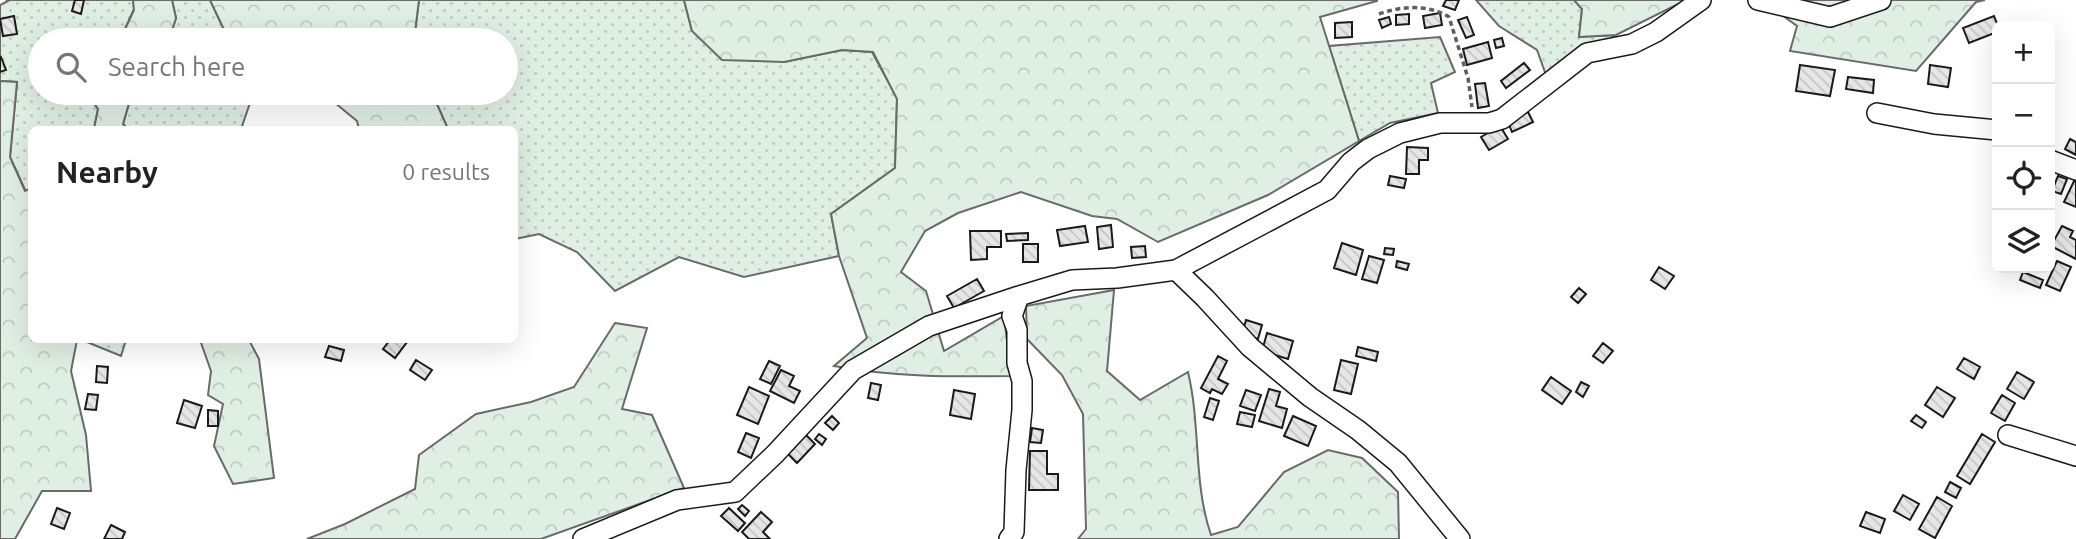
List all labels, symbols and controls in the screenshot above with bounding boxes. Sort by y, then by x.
map controls [1992,21,2055,273]
button: + [1992,21,2055,84]
search box [28,28,518,105]
icon: search [52,48,90,86]
text: Search here [108,52,245,81]
button: − [1992,84,2055,147]
button: locate [1992,147,2055,210]
text: Nearby [56,155,158,189]
text: 0 results [402,159,490,184]
button: layers [1992,210,2055,273]

